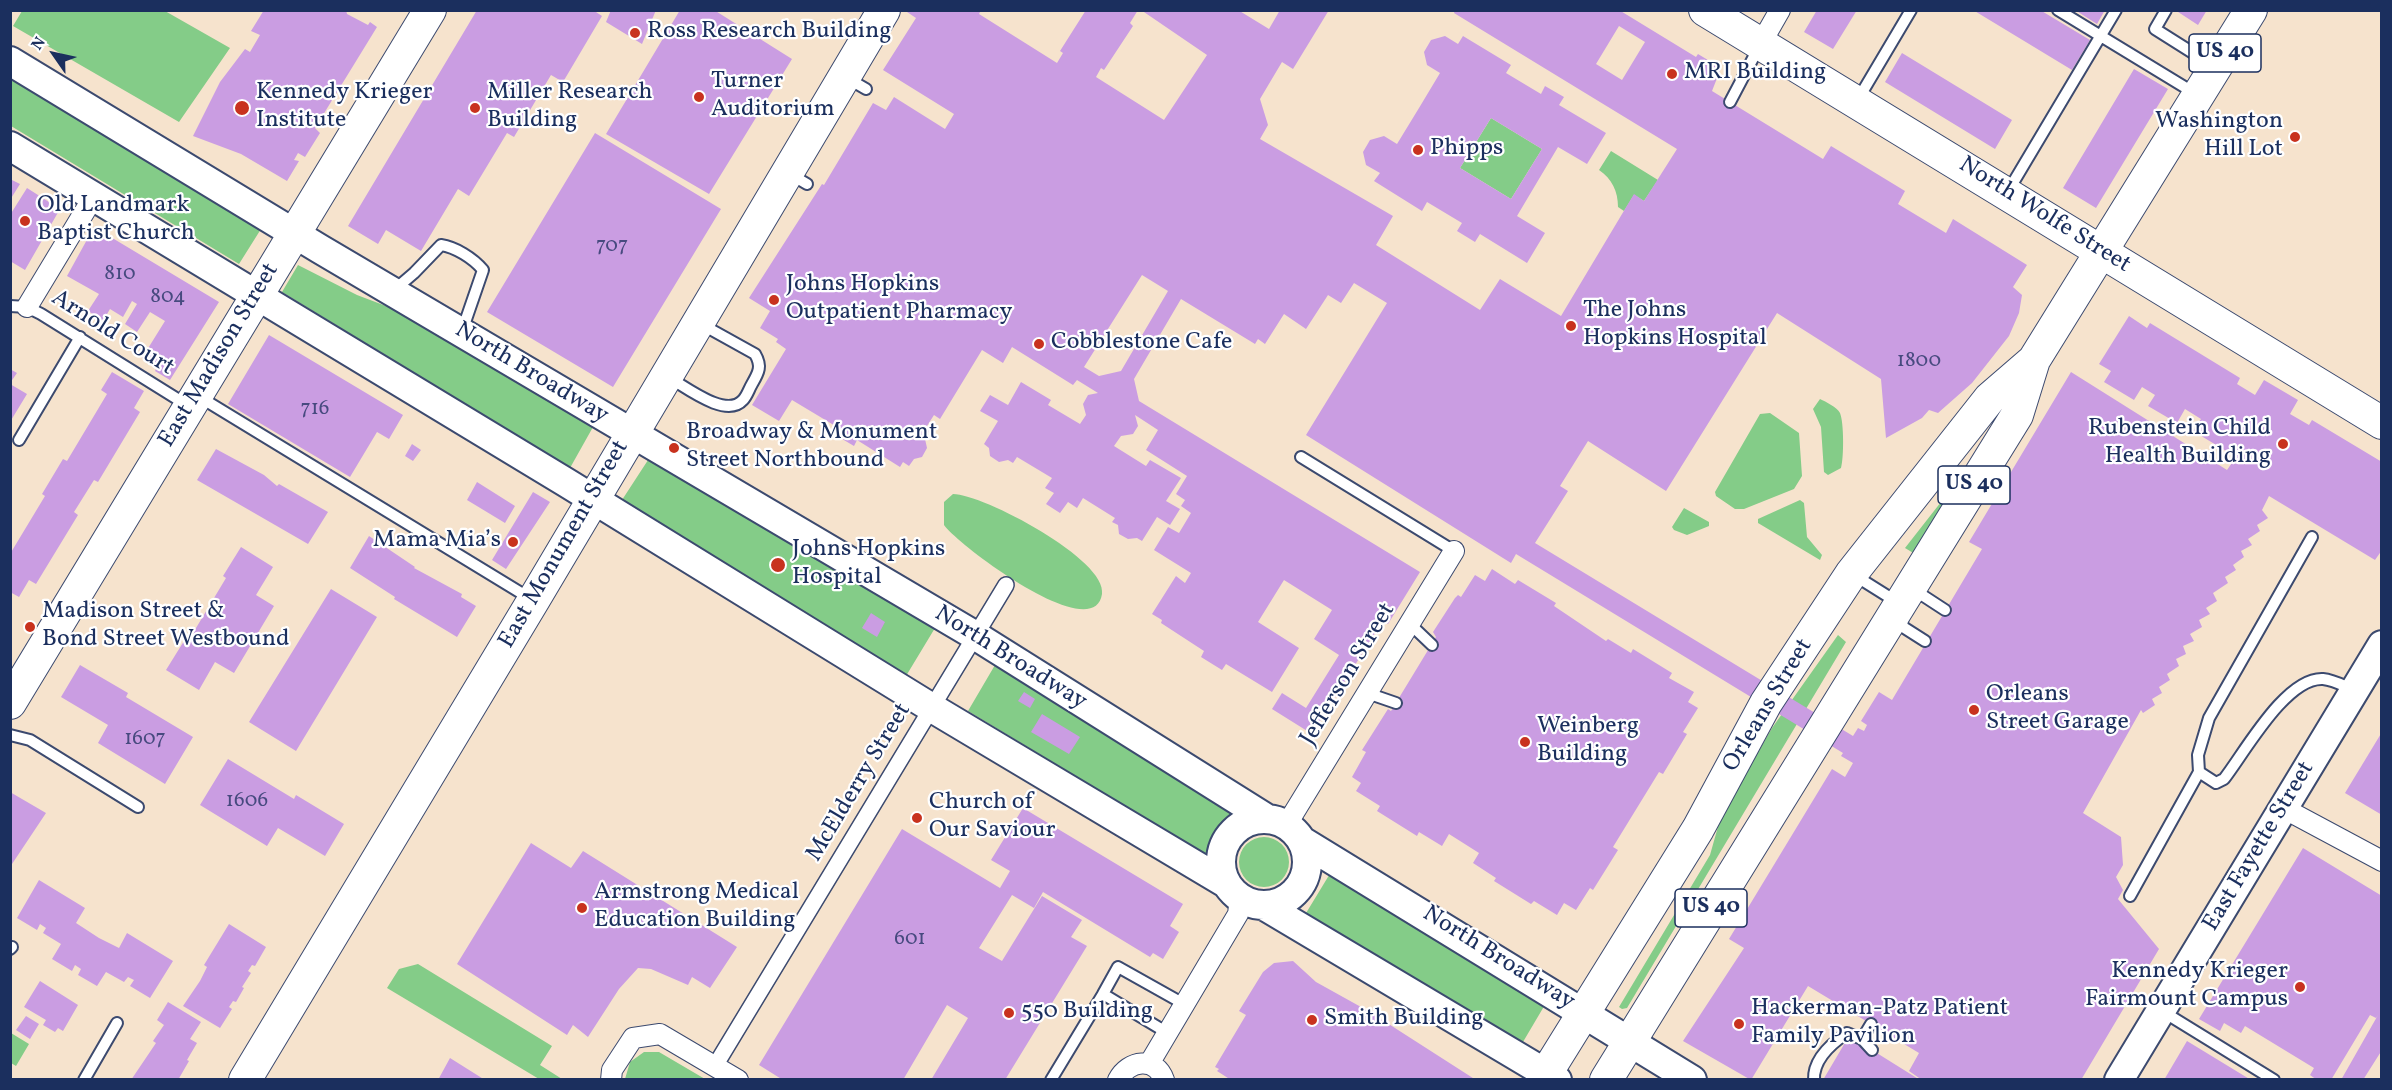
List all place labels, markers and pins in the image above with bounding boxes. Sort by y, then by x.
place label: Ross Research Building [647,19,891,47]
marker: Ross Research Building [628,26,642,40]
place label: MRI Building [1684,60,1826,88]
marker: MRI Building [1665,67,1679,81]
place label: Turner Auditorium [711,69,835,125]
place label: Kennedy Krieger Institute [256,80,433,136]
place label: Miller Research Building [487,80,653,136]
marker: Turner Auditorium [692,90,706,104]
marker: Kennedy Krieger Institute [233,99,251,117]
marker: Miller Research Building [468,101,482,115]
place label: Washington Hill Lot [2155,109,2283,165]
marker: Washington Hill Lot [2288,130,2302,144]
place label: Phipps [1430,136,1503,164]
marker: Phipps [1411,143,1425,157]
place label: Old Landmark Baptist Church [37,193,195,249]
marker: Old Landmark Baptist Church [18,214,32,228]
place label: Johns Hopkins Outpatient Pharmacy [786,272,1013,328]
marker: Johns Hopkins Outpatient Pharmacy [767,293,781,307]
place label: The Johns Hopkins Hospital [1583,298,1767,354]
marker: The Johns Hopkins Hospital [1564,319,1578,333]
place label: Cobblestone Cafe [1051,330,1232,358]
marker: Cobblestone Cafe [1032,337,1046,351]
place label: Rubenstein Child Health Building [2088,416,2271,472]
place label: Broadway & Monument Street Northbound [686,420,937,476]
marker: Rubenstein Child Health Building [2276,437,2290,451]
marker: Broadway & Monument Street Northbound [667,441,681,455]
place label: Mama Mia’s [373,528,501,556]
marker: Mama Mia’s [506,535,520,549]
place label: Johns Hopkins Hospital [792,537,945,593]
marker: Johns Hopkins Hospital [769,556,787,574]
place label: Madison Street & Bond Street Westbound [42,599,290,655]
marker: Madison Street & Bond Street Westbound [23,620,37,634]
place label: Orleans Street Garage [1986,682,2129,738]
marker: Orleans Street Garage [1967,703,1981,717]
place label: Weinberg Building [1537,714,1639,770]
marker: Weinberg Building [1518,735,1532,749]
place label: Church of Our Saviour [929,790,1056,846]
marker: Church of Our Saviour [910,811,924,825]
place label: Armstrong Medical Education Building [594,880,799,936]
marker: Armstrong Medical Education Building [575,901,589,915]
place label: Kennedy Krieger Fairmount Campus [2085,959,2288,1015]
marker: Kennedy Krieger Fairmount Campus [2293,980,2307,994]
place label: Hackerman-Patz Patient Family Pavilion [1751,996,2008,1052]
place label: 550 Building [1021,999,1153,1027]
marker: 550 Building [1002,1006,1016,1020]
place label: Smith Building [1324,1006,1483,1034]
marker: Smith Building [1305,1013,1319,1027]
marker: Hackerman-Patz Patient Family Pavilion [1732,1017,1746,1031]

